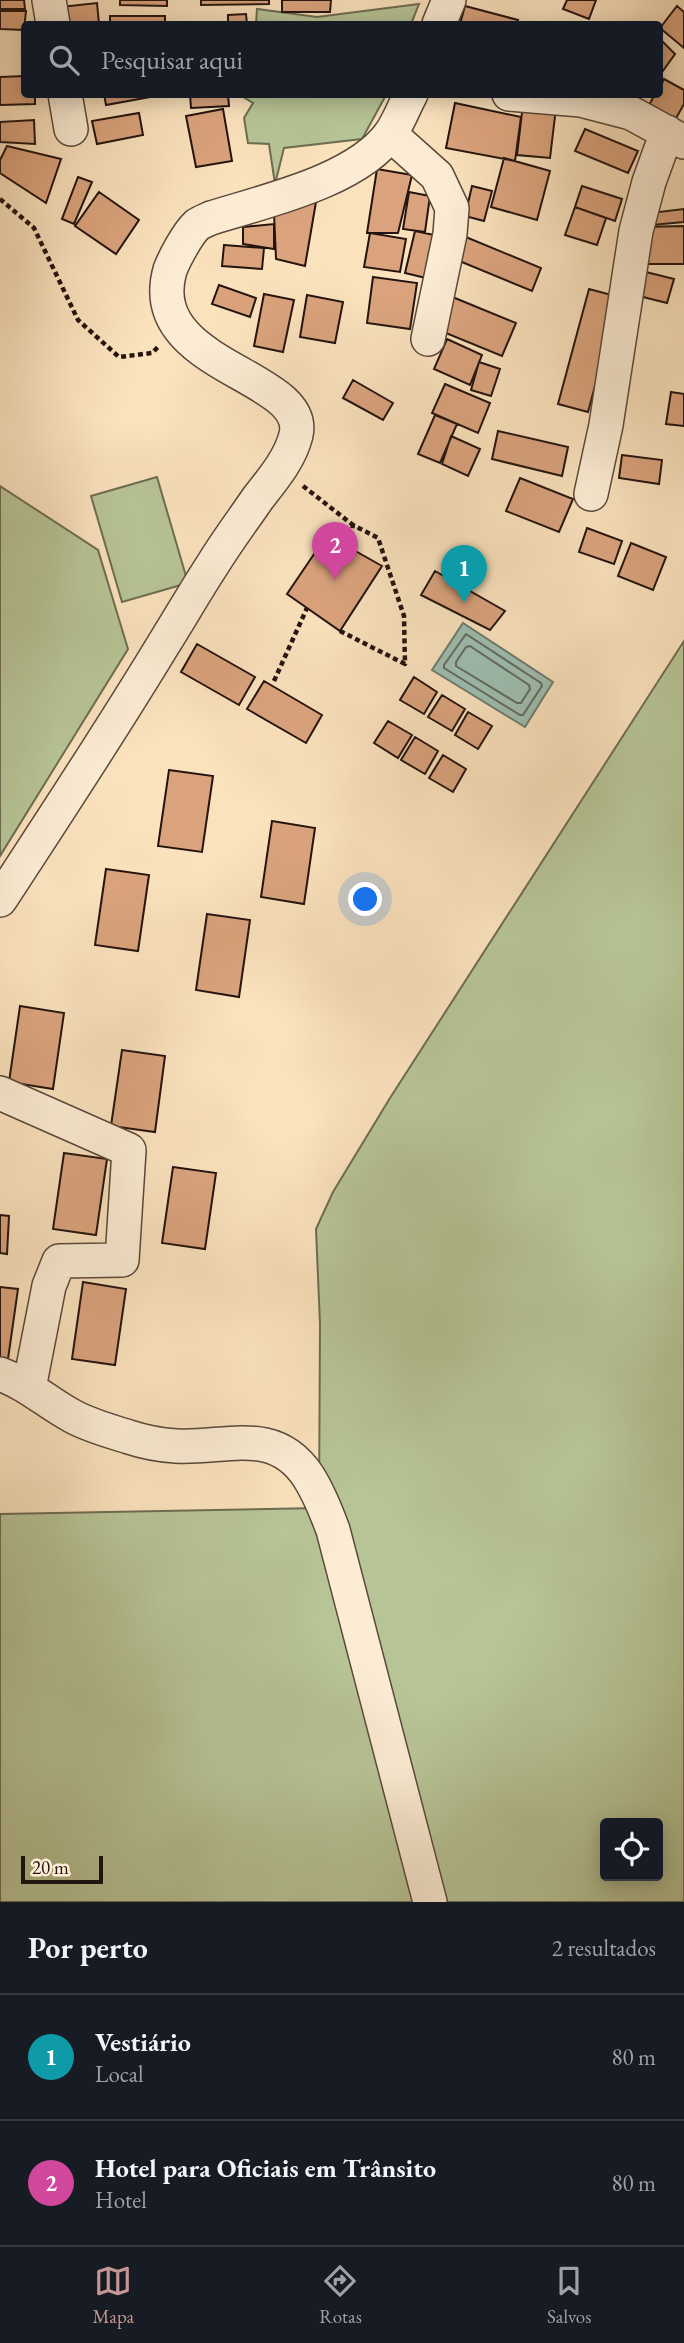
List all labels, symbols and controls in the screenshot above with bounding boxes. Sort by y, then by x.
search box [21,21,663,98]
icon: search [45,41,83,79]
text: Pesquisar aqui [101,43,243,77]
pin: 2 [312,522,358,580]
pin: 1 [441,545,487,603]
your location [348,882,382,916]
map controls [600,1818,663,1881]
button: locate [600,1818,663,1881]
scale bar [21,1853,103,1885]
text: 20 m [32,1855,69,1880]
text: Por perto [28,1928,148,1967]
text: 2 resultados [552,1933,656,1963]
text: Vestiário [95,2025,191,2059]
text: 1 [45,2042,57,2072]
text: 80 m [611,2042,656,2072]
text: Local [95,2059,144,2089]
text: Hotel para Oficiais em Trânsito [95,2151,436,2185]
text: 2 [45,2168,57,2198]
text: 80 m [611,2168,656,2198]
text: Hotel [95,2185,147,2215]
tab: Mapa [93,2262,134,2329]
tab: Rotas [319,2262,362,2329]
tab: Salvos [547,2262,591,2329]

